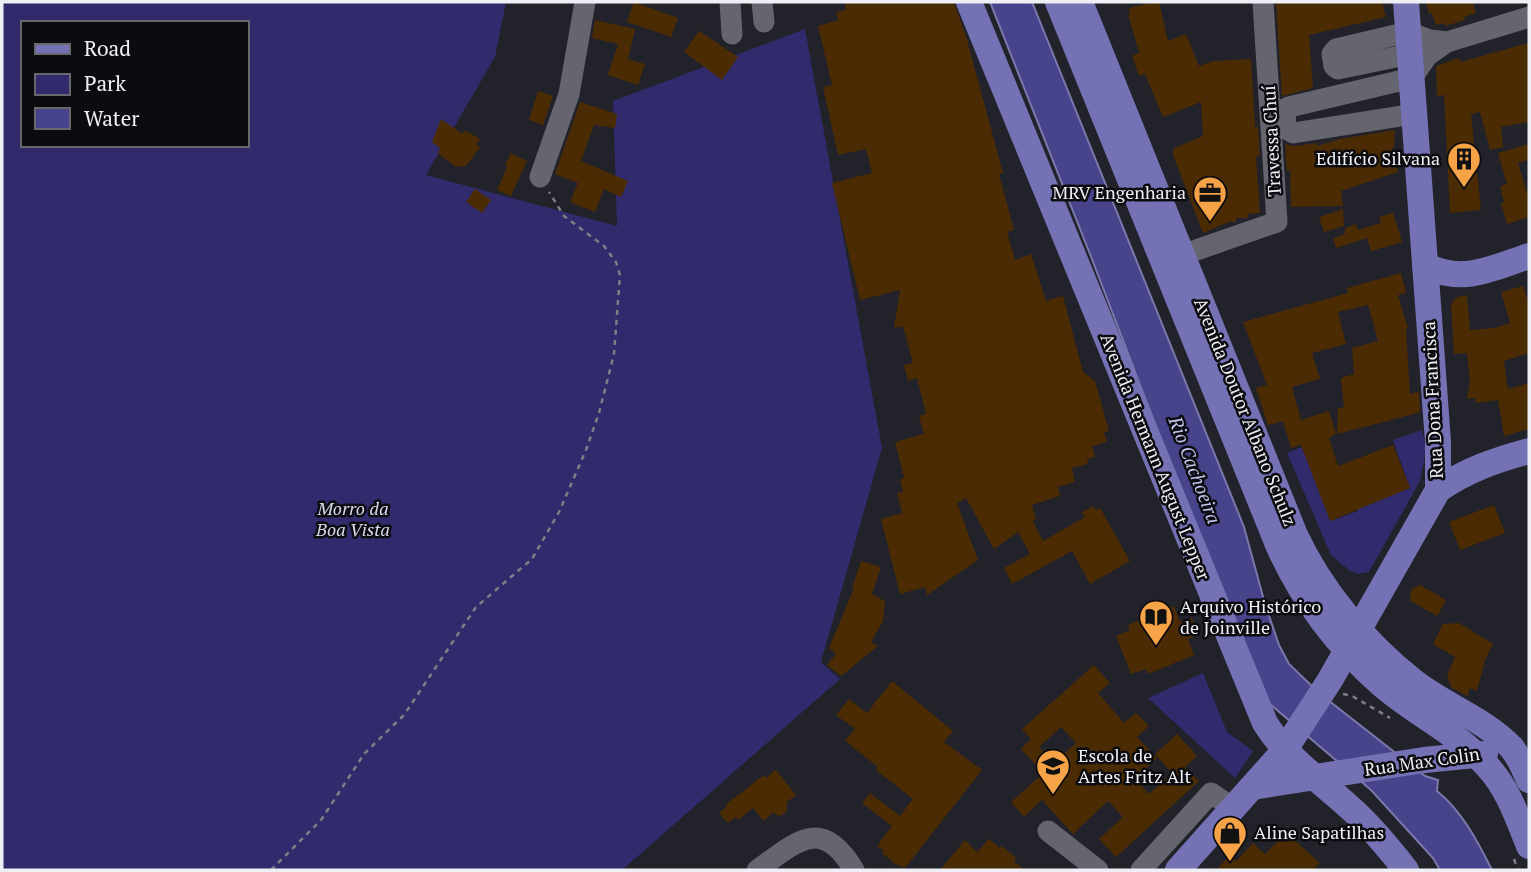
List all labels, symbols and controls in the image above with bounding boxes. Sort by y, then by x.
legend [21,21,248,147]
text: Road [84,34,131,62]
text: Park [84,69,126,97]
street label: Travessa Chuí [1256,84,1286,197]
text: Water [84,104,139,132]
building icon: Edifício Silvana [1445,140,1483,189]
place label: Edifício Silvana [1316,146,1440,170]
office icon: MRV Engenharia [1191,174,1229,223]
place label: MRV Engenharia [1053,180,1186,204]
street label: Avenida Doutor Albano Schulz [1189,294,1303,529]
street label: Rua Dona Francisca [1416,321,1448,479]
street label: Avenida Hermann August Lepper [1095,330,1217,584]
water label: Rio Cachoeira [1163,412,1227,527]
park label: Morro da Boa Vista [315,496,390,541]
place label: Arquivo Histórico de Joinville [1180,594,1321,639]
library icon: Arquivo Histórico de Joinville [1137,598,1175,647]
street label: Rua Max Colin [1363,741,1481,781]
place label: Escola de Artes Fritz Alt [1078,743,1191,788]
school or university icon: Escola de Artes Fritz Alt [1034,747,1072,796]
shop icon: Aline Sapatilhas [1211,814,1249,863]
place label: Aline Sapatilhas [1254,820,1384,844]

